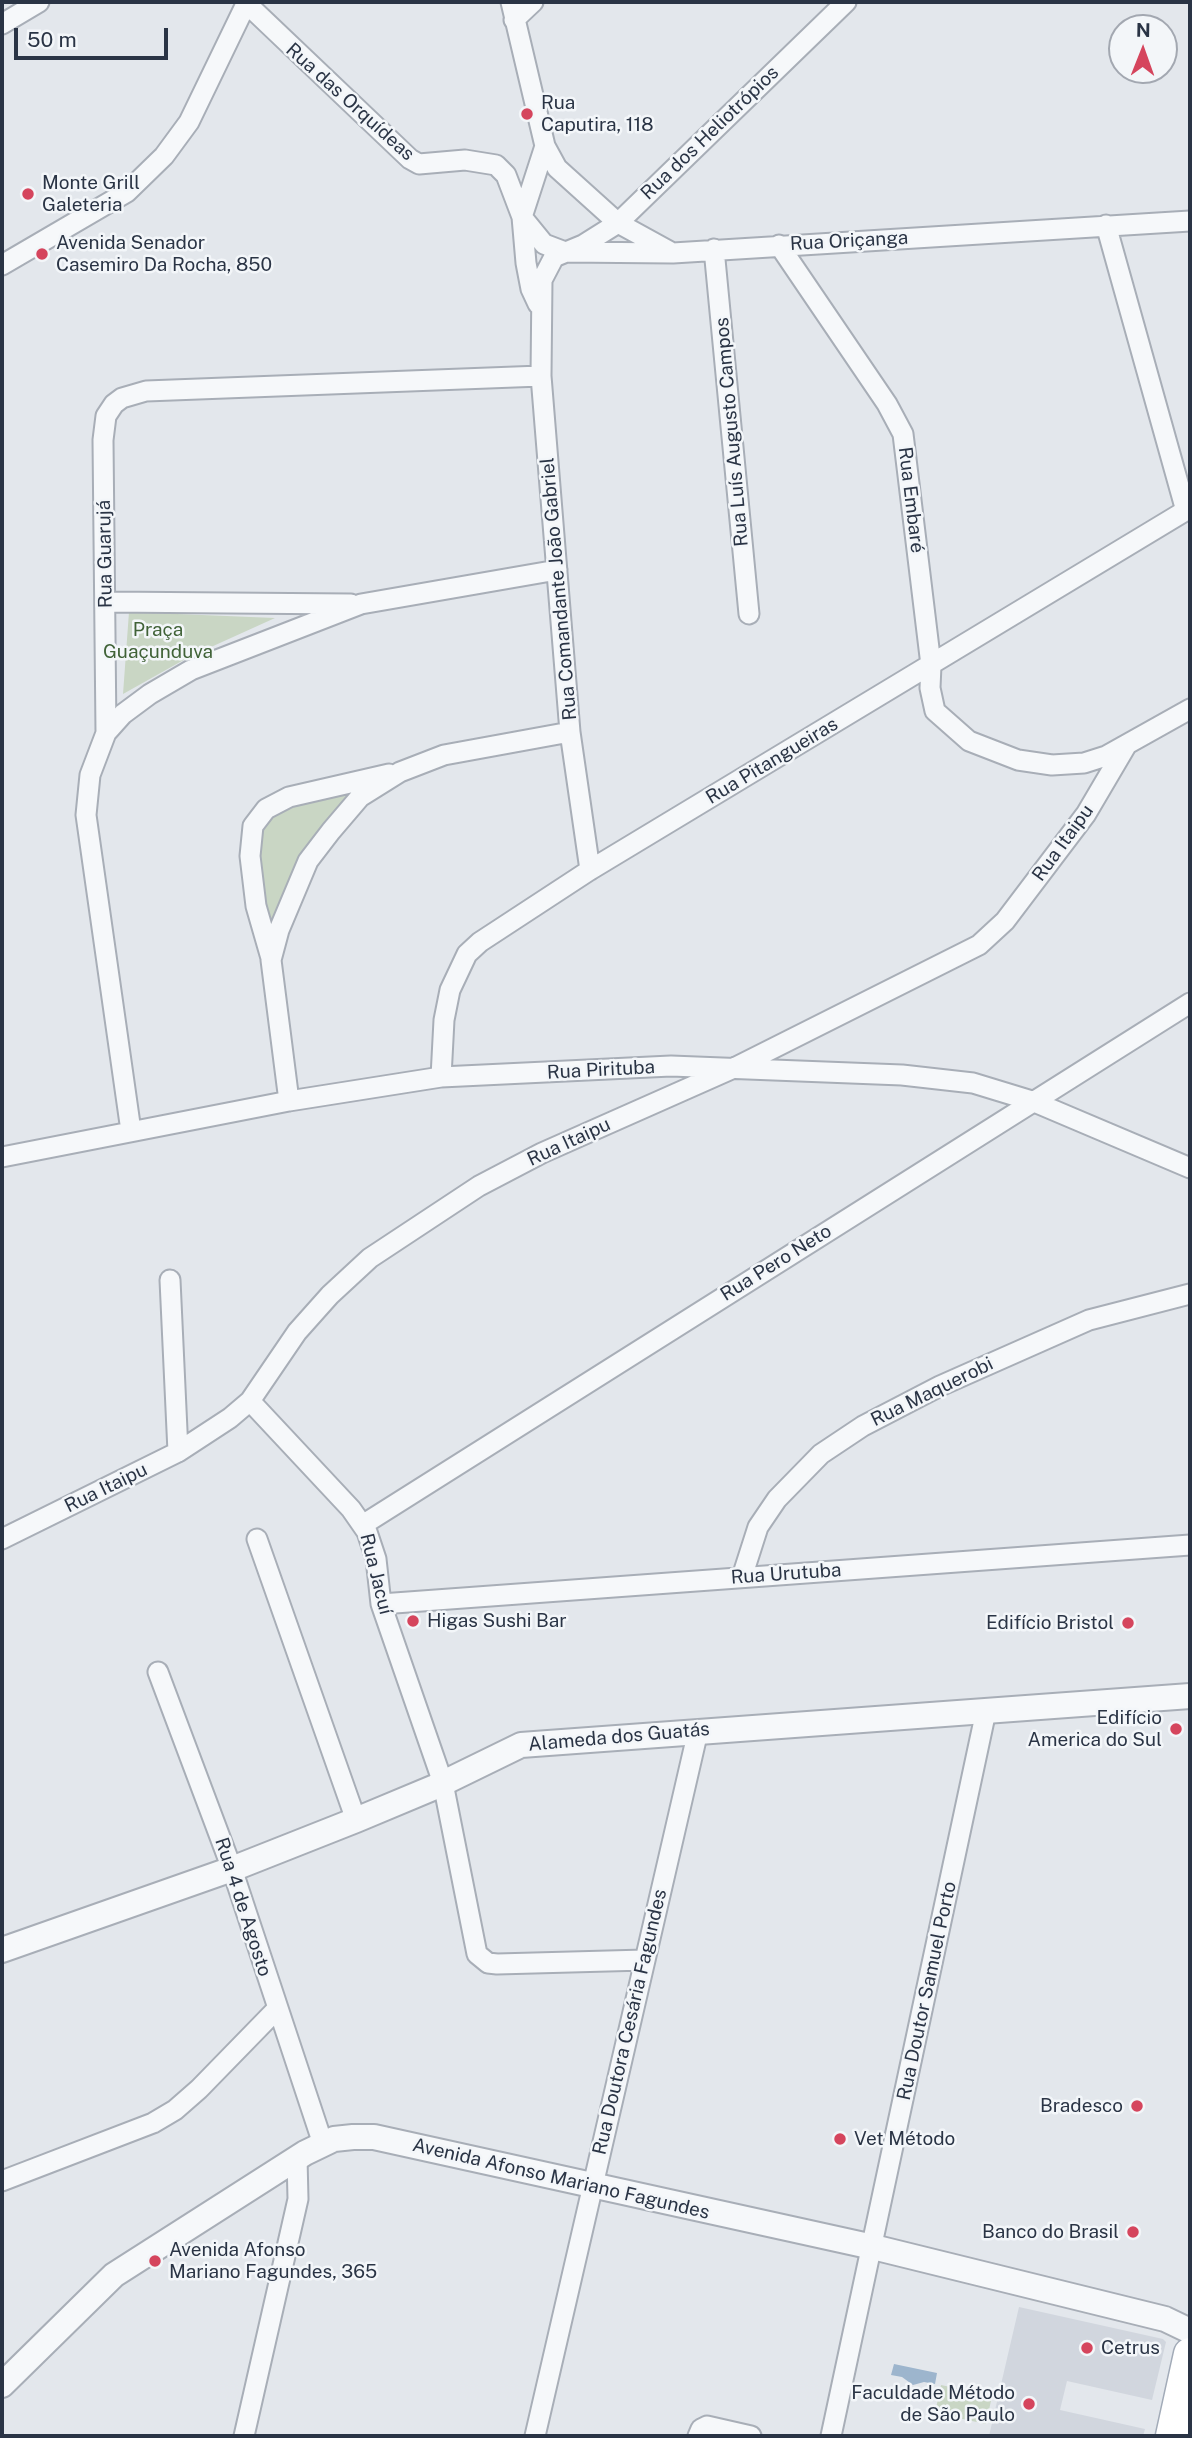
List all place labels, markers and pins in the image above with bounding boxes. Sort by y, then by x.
place label: Rua Caputira, 118 [541,92,654,136]
marker: Rua Caputira, 118 [519,106,535,122]
place label: Monte Grill Galeteria [42,172,140,216]
marker: Monte Grill Galeteria [20,186,36,202]
place label: Avenida Senador Casemiro Da Rocha, 850 [56,232,272,276]
marker: Avenida Senador Casemiro Da Rocha, 850 [34,246,50,262]
place label: Higas Sushi Bar [427,1610,567,1632]
place label: Edifício Bristol [986,1612,1114,1634]
marker: Higas Sushi Bar [405,1613,421,1629]
marker: Edifício Bristol [1120,1615,1136,1631]
place label: Edifício America do Sul [1028,1707,1162,1751]
marker: Edifício America do Sul [1168,1721,1184,1737]
place label: Bradesco [1040,2095,1123,2117]
marker: Bradesco [1129,2098,1145,2114]
place label: Vet Método [854,2128,955,2150]
marker: Vet Método [832,2131,848,2147]
place label: Banco do Brasil [982,2221,1119,2243]
marker: Banco do Brasil [1125,2224,1141,2240]
place label: Avenida Afonso Mariano Fagundes, 365 [169,2239,377,2283]
marker: Avenida Afonso Mariano Fagundes, 365 [147,2253,163,2269]
place label: Cetrus [1101,2337,1160,2359]
marker: Cetrus [1079,2340,1095,2356]
place label: Faculdade Método de São Paulo [851,2382,1015,2426]
marker: Faculdade Método de São Paulo [1021,2396,1037,2412]

